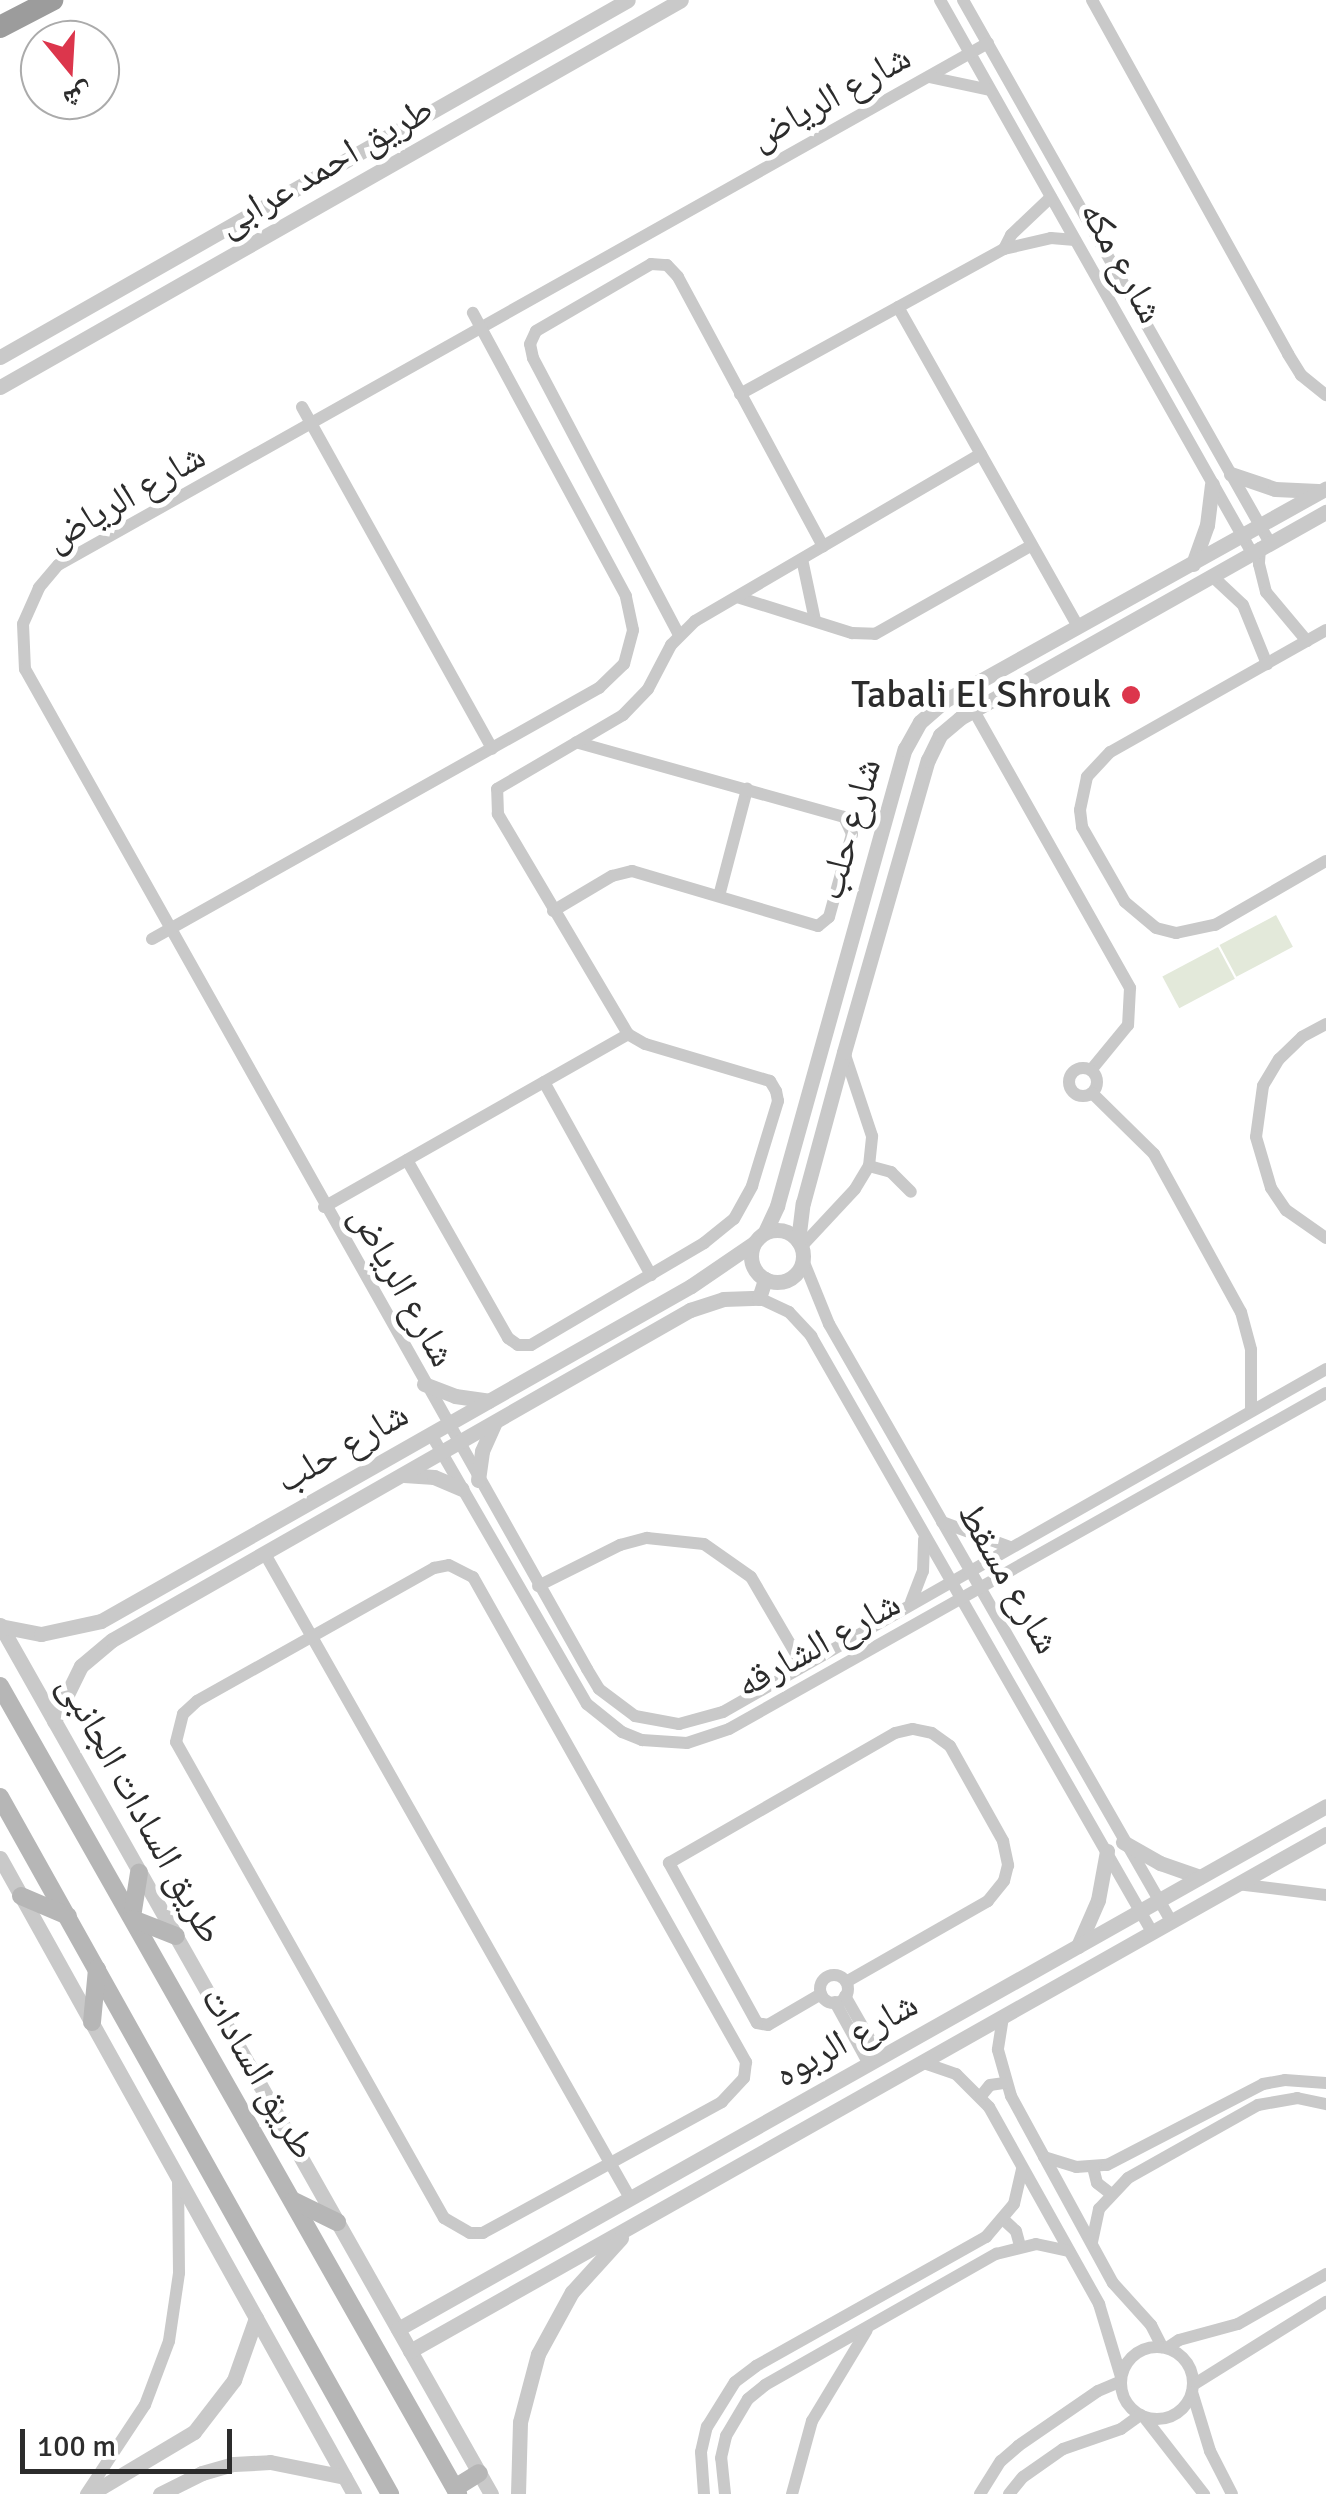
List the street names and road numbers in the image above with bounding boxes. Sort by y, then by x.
street label: شارع الرياض [741,34,919,160]
street label: طريق احمد عرابى [209,86,441,246]
street label: شارع مكه [1070,193,1174,331]
street label: شارع الرياض [37,433,213,561]
street label: شارع حلب [807,753,891,905]
street label: شارع الرياض [340,1197,466,1375]
street label: شارع حلب [268,1391,416,1503]
street label: شارع مسقط [947,1494,1071,1662]
street label: شارع الشارقه [728,1580,908,1708]
street label: طريق السادات الجانبى [48,1667,234,1951]
street label: طريق السادات [191,1978,327,2168]
street label: شارع الربوه [766,1981,926,2097]

